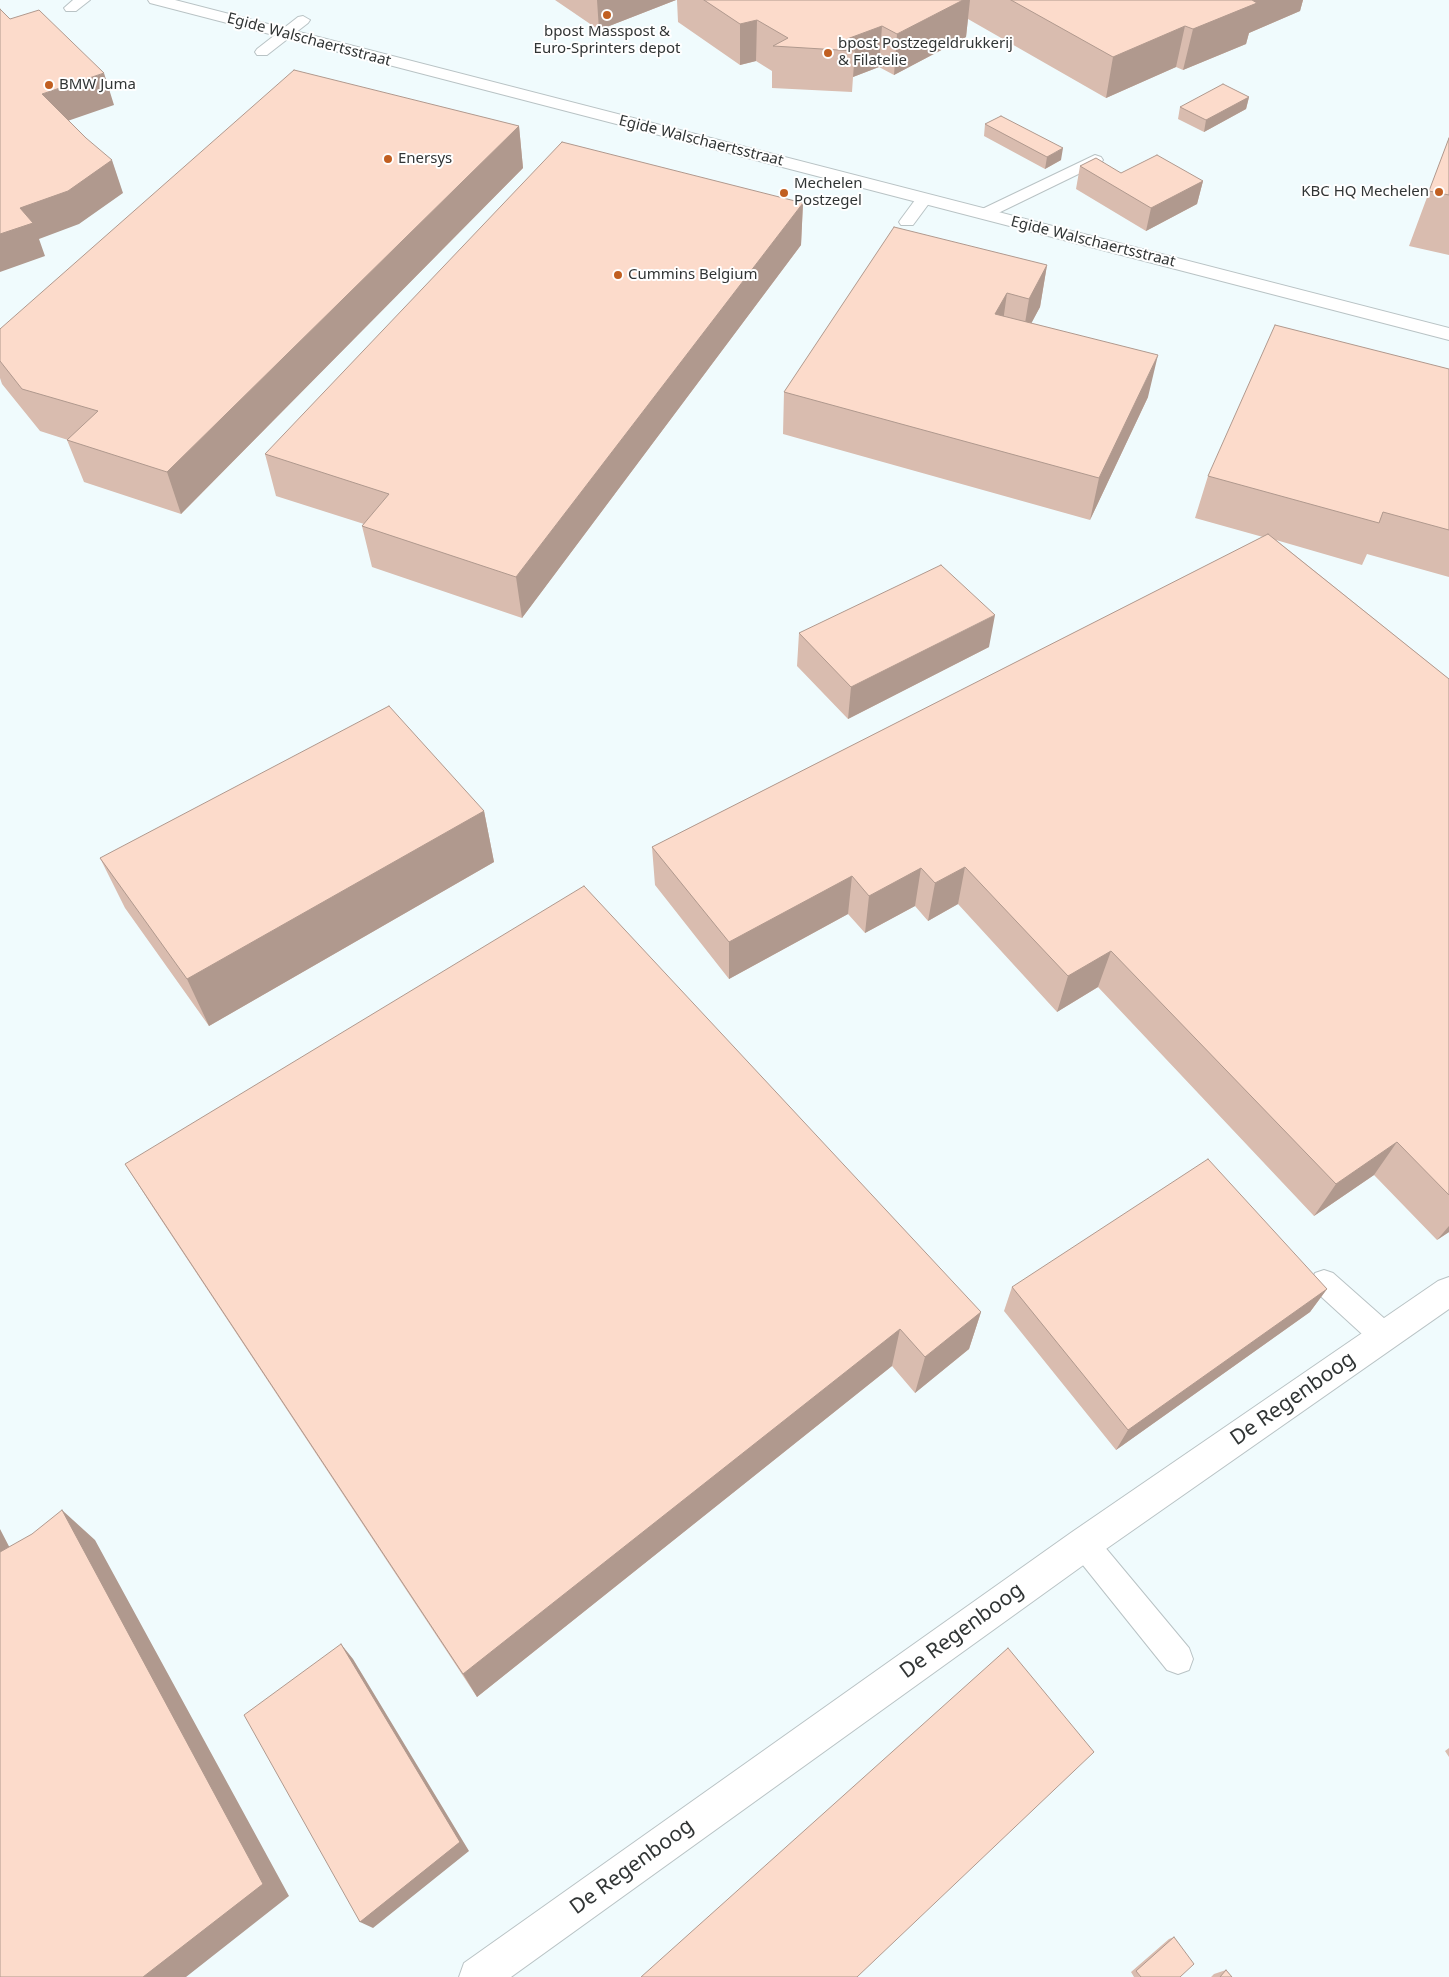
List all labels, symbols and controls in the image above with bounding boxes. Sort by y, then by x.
street label: Egide Walschaertsstraat [225,9,393,71]
marker: bpost Masspost & Euro-Sprinters depot [601,9,613,21]
place label: bpost Masspost & Euro-Sprinters depot [534,23,680,58]
place label: bpost Postzegeldrukkerij & Filatelie [838,35,1013,70]
marker: bpost Postzegeldrukkerij & Filatelie [822,47,834,59]
place label: BMW Juma [59,76,136,94]
marker: BMW Juma [43,79,55,91]
street label: Egide Walschaertsstraat [617,112,785,170]
place label: Enersys [398,150,452,168]
marker: Enersys [382,153,394,165]
place label: Mechelen Postzegel [794,175,863,210]
place label: KBC HQ Mechelen [1301,183,1429,201]
marker: KBC HQ Mechelen [1433,186,1445,198]
marker: Mechelen Postzegel [778,187,790,199]
street label: Egide Walschaertsstraat [1009,213,1177,271]
place label: Cummins Belgium [628,266,757,284]
marker: Cummins Belgium [612,269,624,281]
street label: De Regenboog [1226,1347,1360,1451]
street label: De Regenboog [895,1578,1029,1684]
street label: De Regenboog [565,1814,699,1920]

